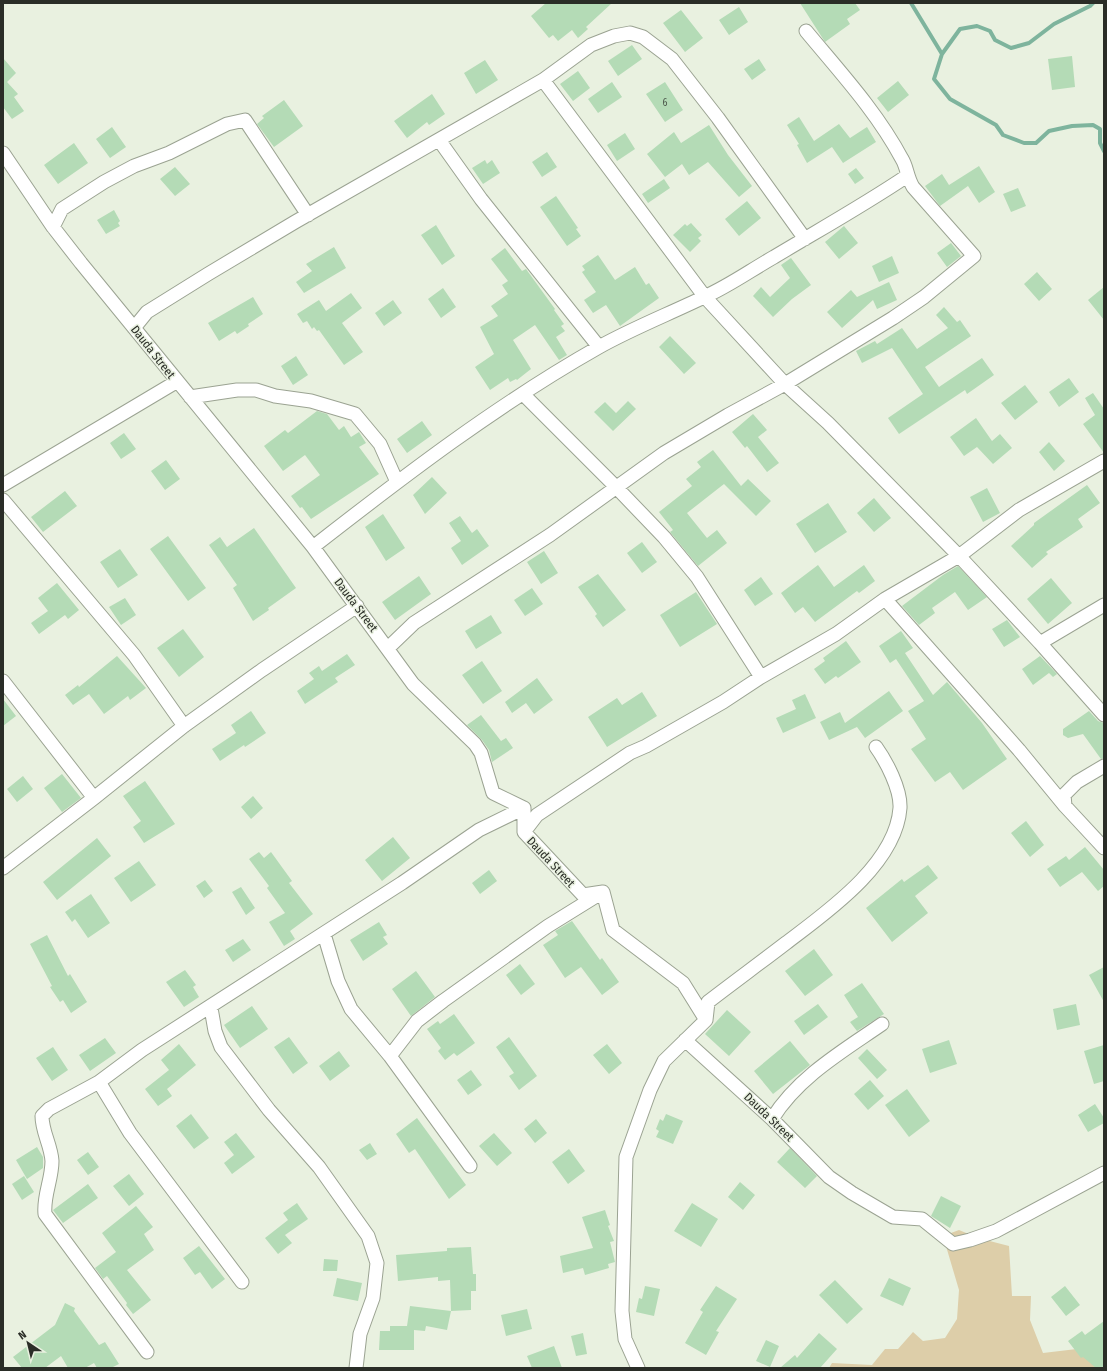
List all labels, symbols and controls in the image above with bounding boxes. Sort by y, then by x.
house number: 6 [663,97,668,109]
street label: Dauda Street [128,323,178,381]
street label: Dauda Street [331,575,381,635]
street label: Dauda Street [524,834,578,890]
street label: Dauda Street [741,1090,797,1144]
north arrow [8,1323,48,1363]
text: N [16,1328,29,1342]

